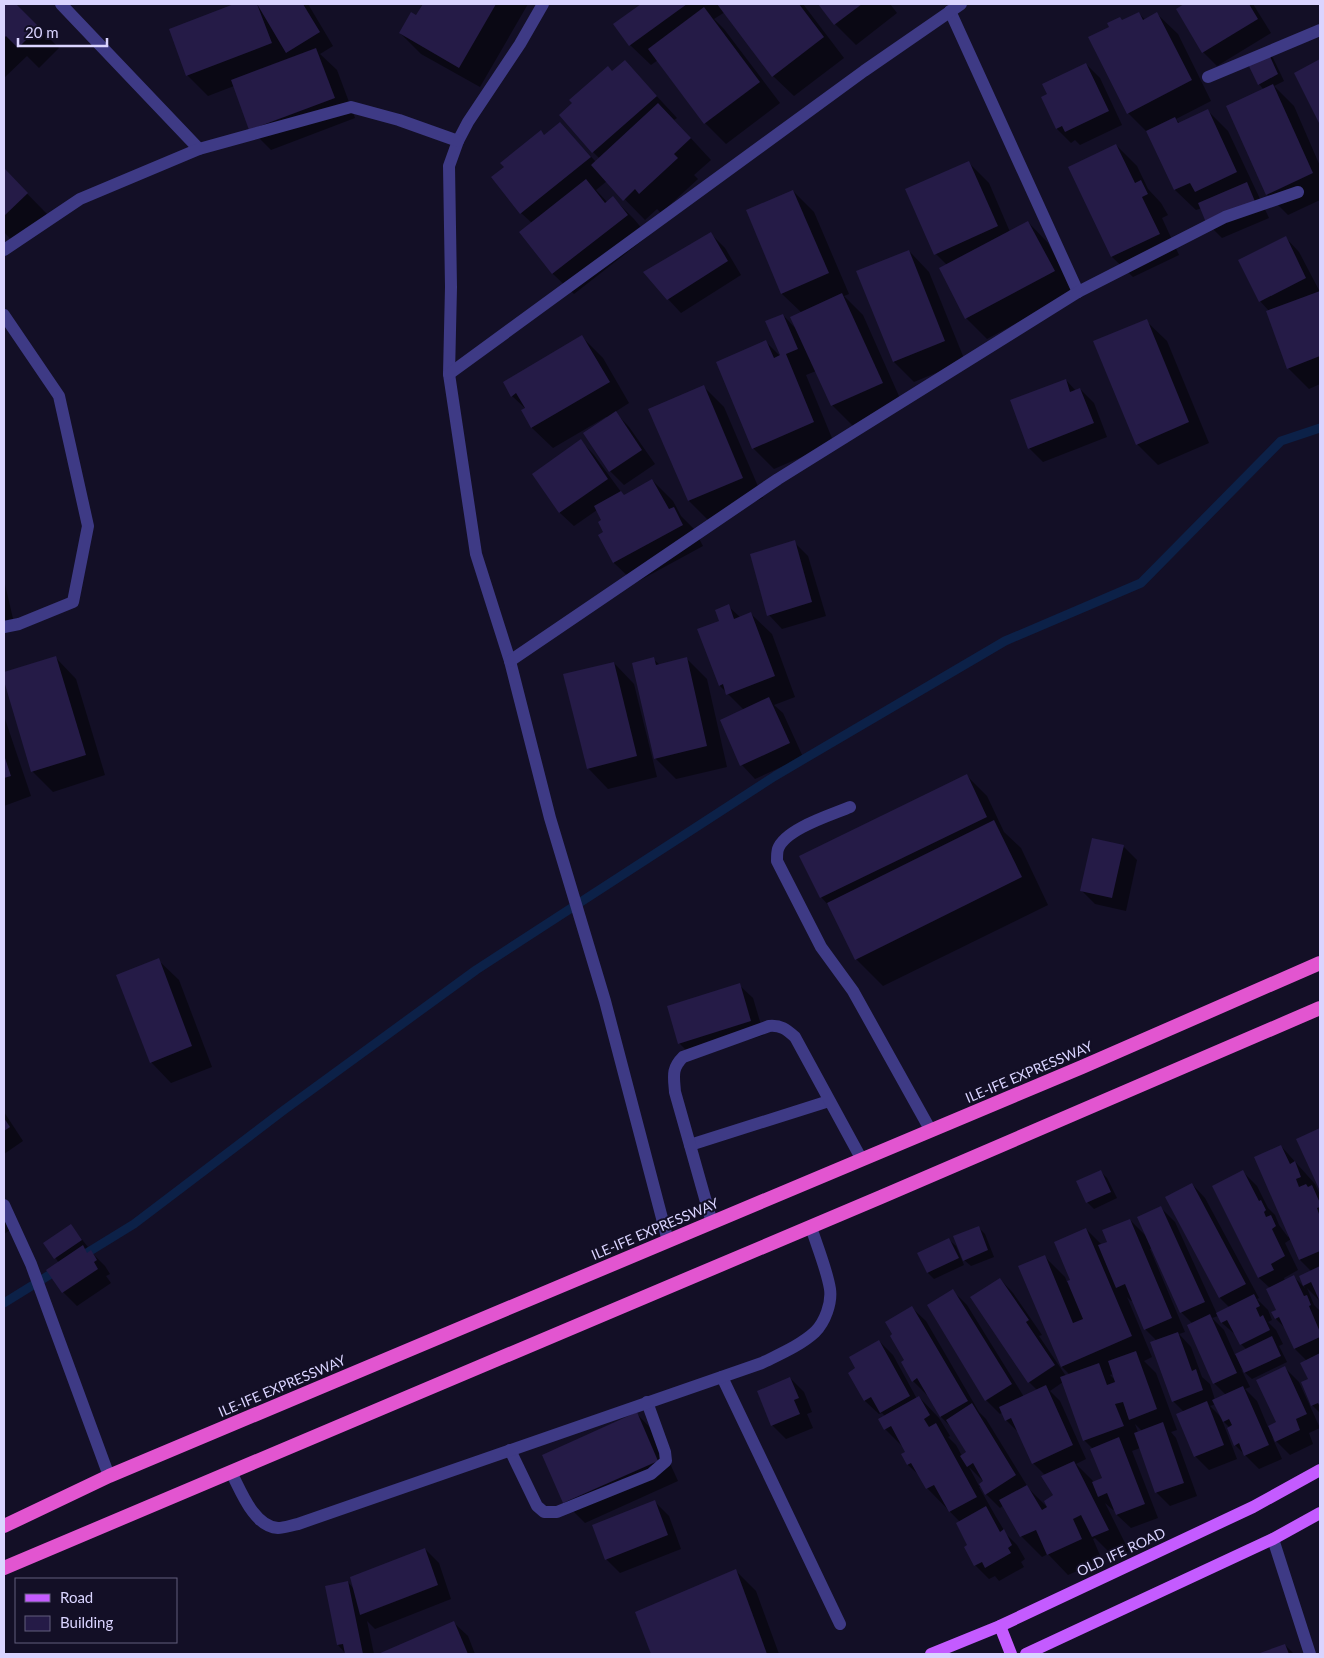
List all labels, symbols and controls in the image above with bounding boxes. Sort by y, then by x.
scale bar [18,15,106,47]
text: 20 m [25,23,59,41]
street label: ILE-IFE EXPRESSWAY [963,1037,1095,1106]
street label: ILE-IFE EXPRESSWAY [589,1194,721,1263]
street label: ILE-IFE EXPRESSWAY [216,1351,348,1420]
street label: OLD IFE ROAD [1074,1524,1168,1580]
legend [15,1578,178,1643]
text: Road [60,1588,93,1606]
text: Building [60,1613,113,1631]

